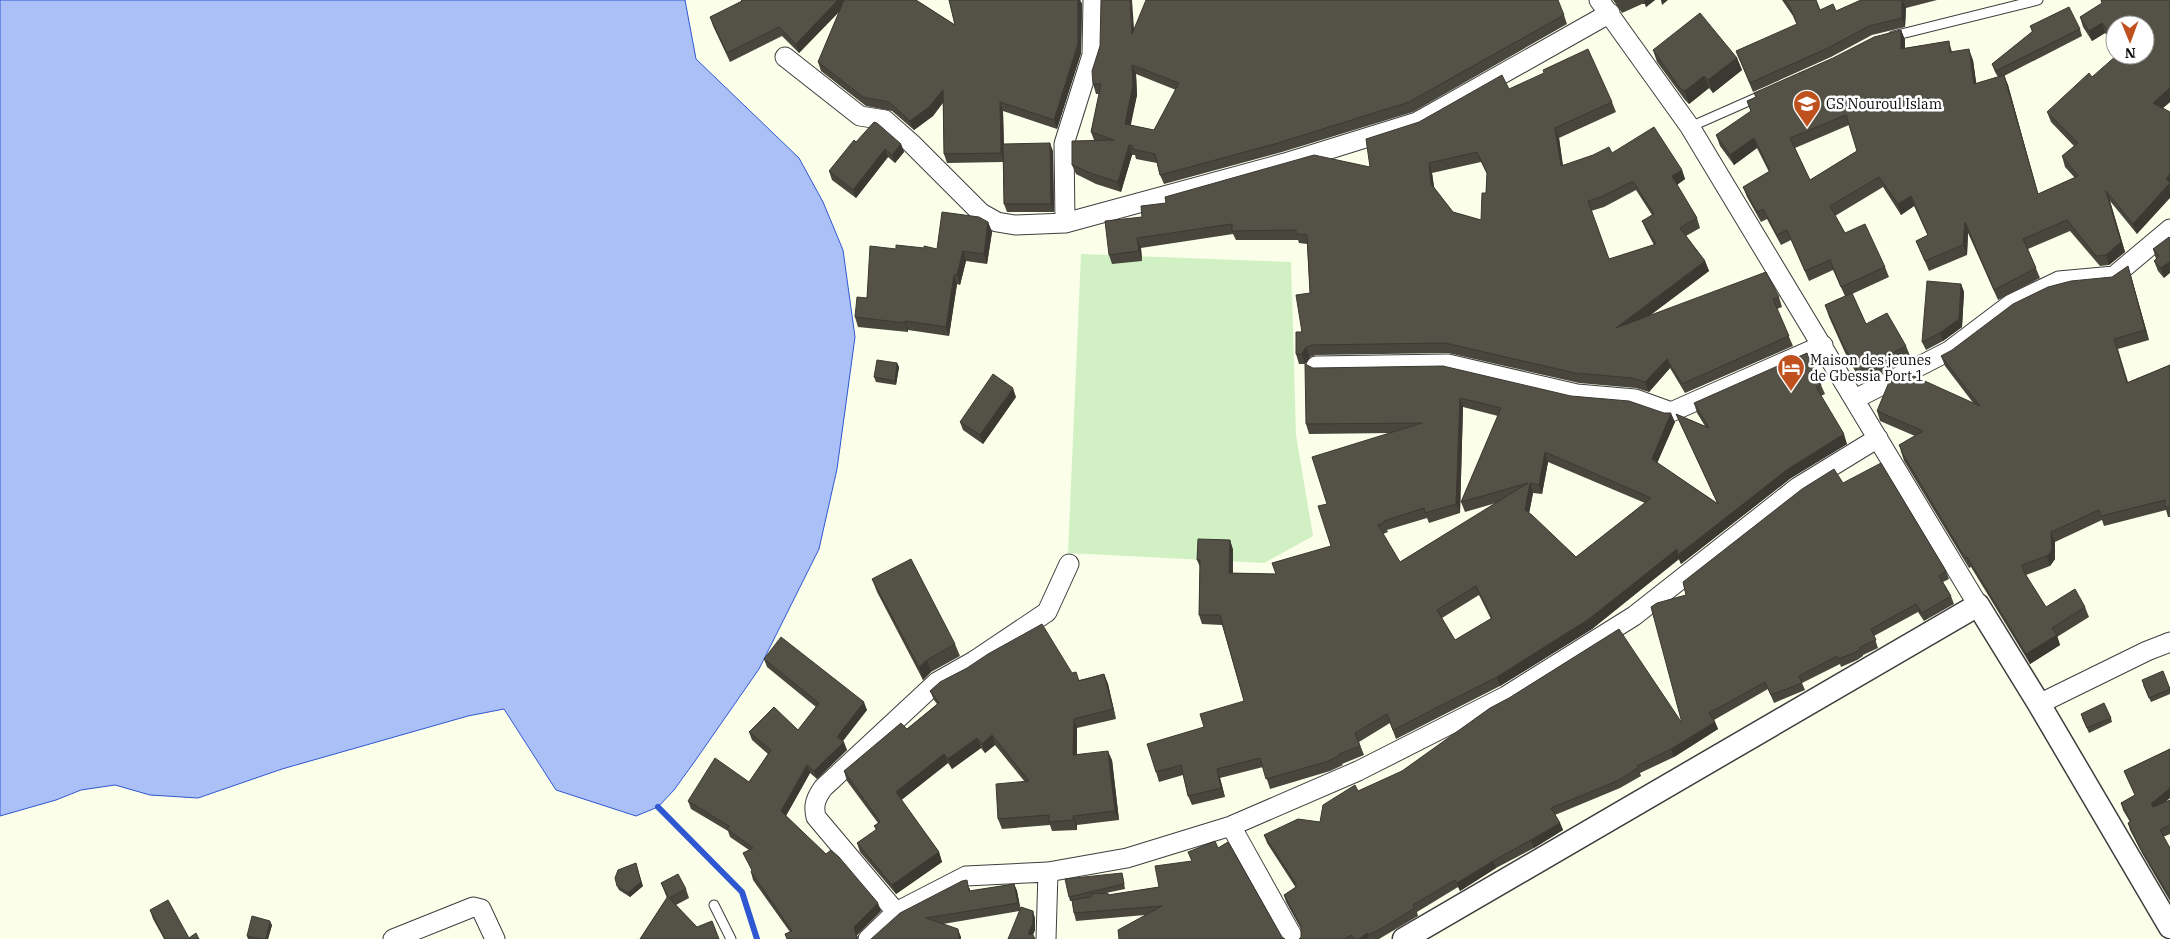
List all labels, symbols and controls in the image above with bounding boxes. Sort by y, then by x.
north arrow [2105,15,2155,65]
text: N [2125,44,2136,62]
school or university icon: GS Nouroul Islam [1792,89,1822,128]
place label: GS Nouroul Islam [1826,95,1942,113]
place label: Maison des jeunes de Gbessia Port 1 [1810,351,1931,385]
hotel icon: Maison des jeunes de Gbessia Port 1 [1776,353,1806,392]

